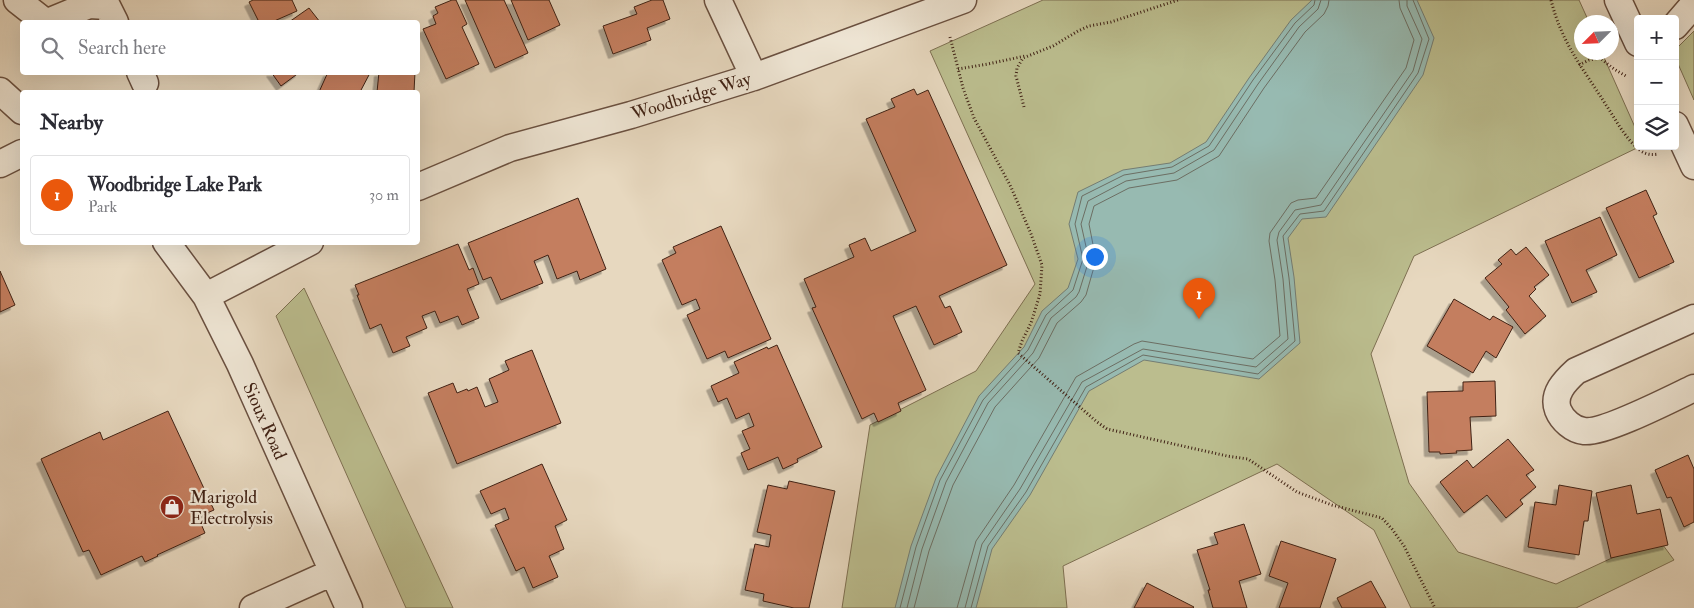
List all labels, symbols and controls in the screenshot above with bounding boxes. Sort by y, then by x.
north arrow [1574,15,1619,60]
map controls [1634,15,1679,150]
button: + [1634,15,1679,60]
search box [20,20,420,75]
icon: search [38,34,66,62]
text: Search here [78,36,166,60]
button: − [1634,60,1679,105]
street label: Woodbridge Way [628,67,755,126]
button: layers [1634,105,1679,150]
text: Nearby [40,109,103,136]
text: Woodbridge Lake Park [88,173,262,197]
text: 1 [54,185,60,205]
text: 30 m [369,185,399,205]
text: Park [88,197,117,217]
your location [1082,244,1108,270]
pin: 1 [1183,278,1215,319]
street label: Sioux Road [237,379,292,463]
place label: Marigold Electrolysis [190,486,273,530]
shop icon: Marigold Electrolysis [159,494,185,520]

